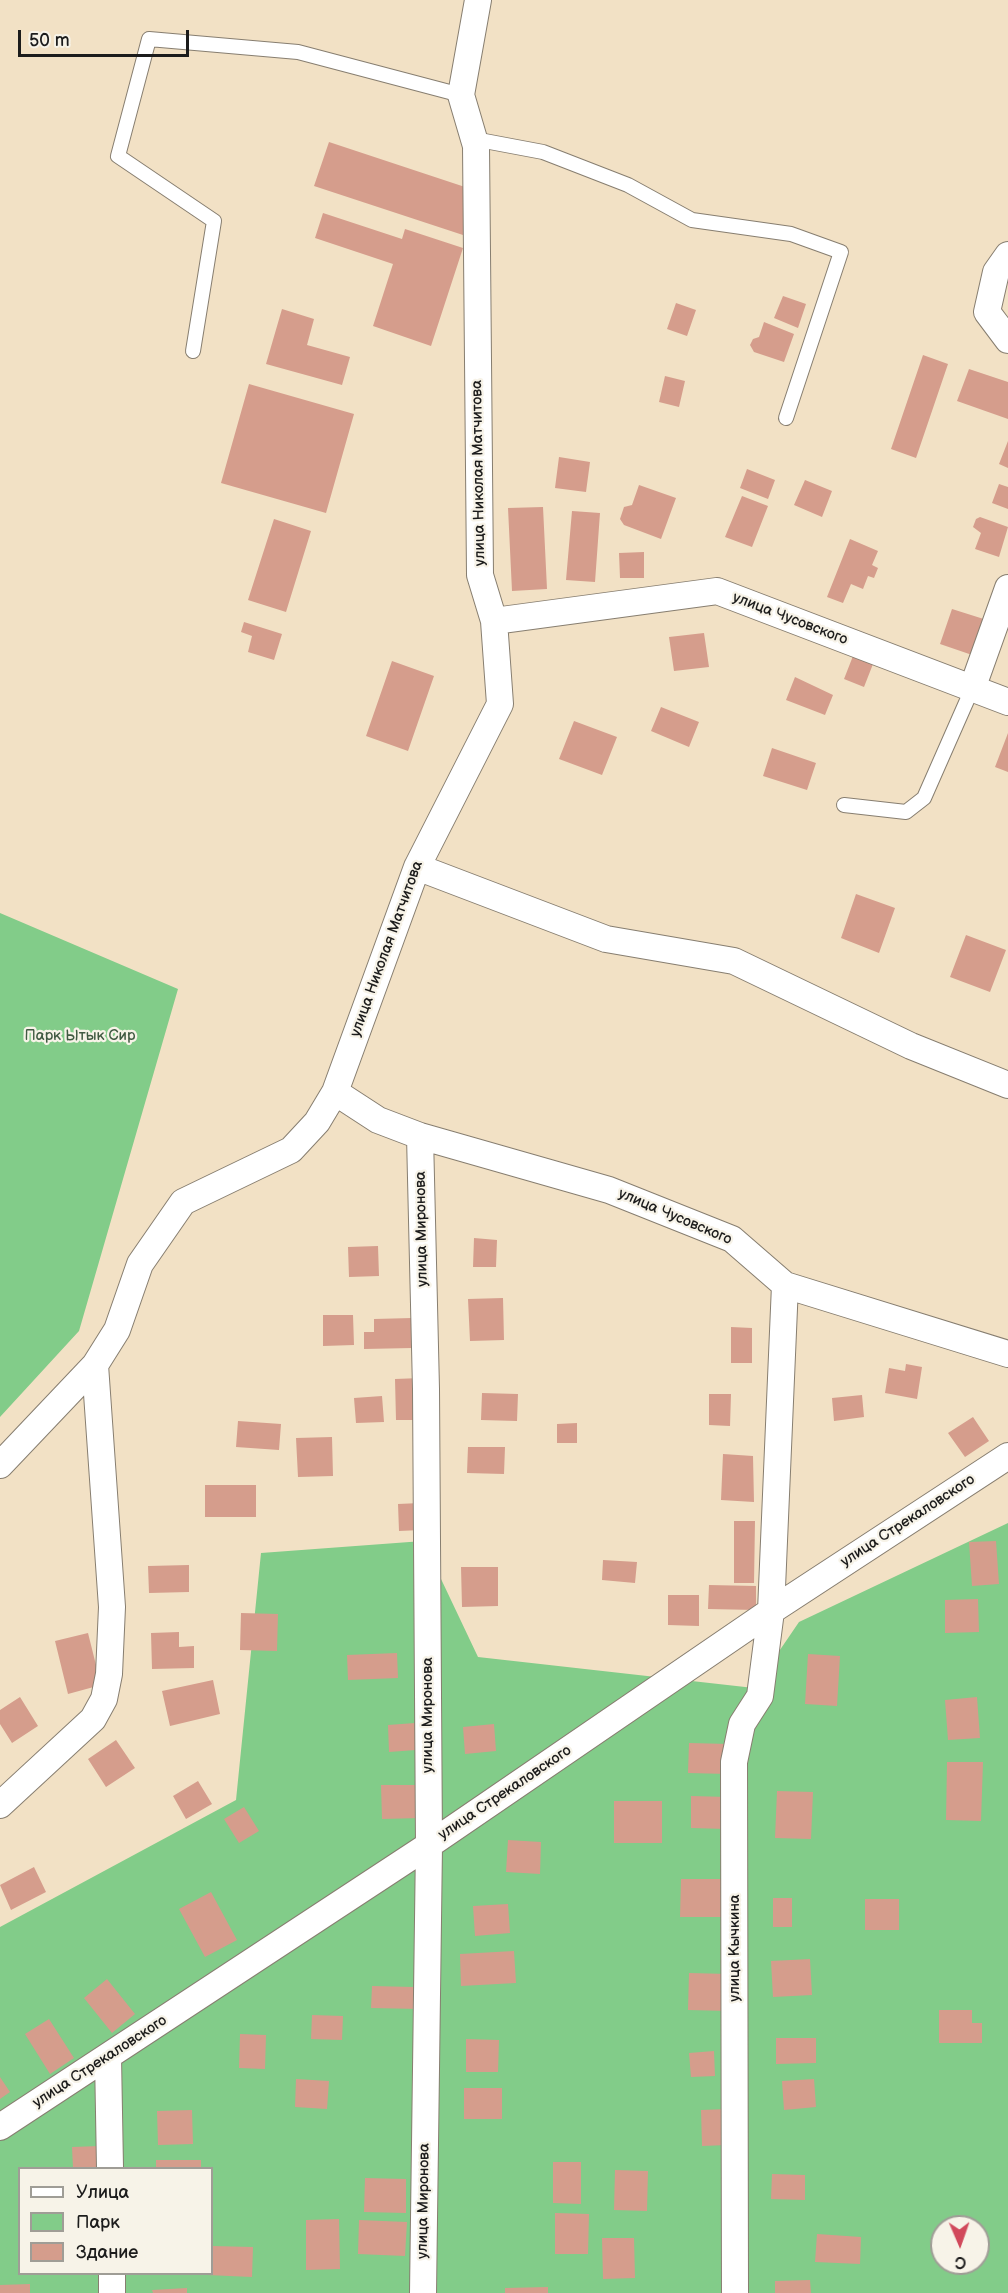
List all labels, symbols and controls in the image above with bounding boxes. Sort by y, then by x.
scale bar [21,18,192,56]
text: 50 m [29,30,70,51]
street label: улица Николая Матчитова [468,380,490,566]
street label: улица Чусовского [730,589,850,649]
street label: улица Николая Матчитова [347,859,427,1039]
park label: Парк Ытык Сир [25,1027,135,1045]
street label: улица Миронова [412,1171,432,1287]
street label: улица Чусовского [615,1185,735,1249]
street label: улица Стрекаловского [837,1471,979,1571]
street label: улица Миронова [419,1657,437,1773]
street label: улица Стрекаловского [435,1742,575,1844]
street label: улица Кычкина [726,1894,744,2002]
street label: улица Стрекаловского [29,2012,171,2112]
street label: улица Миронова [414,2143,434,2259]
legend [18,2167,213,2275]
text: Улица [76,2182,129,2203]
text: Парк [76,2212,120,2233]
north arrow [930,2215,990,2275]
text: Здание [76,2242,138,2263]
text: С [955,2252,966,2271]

